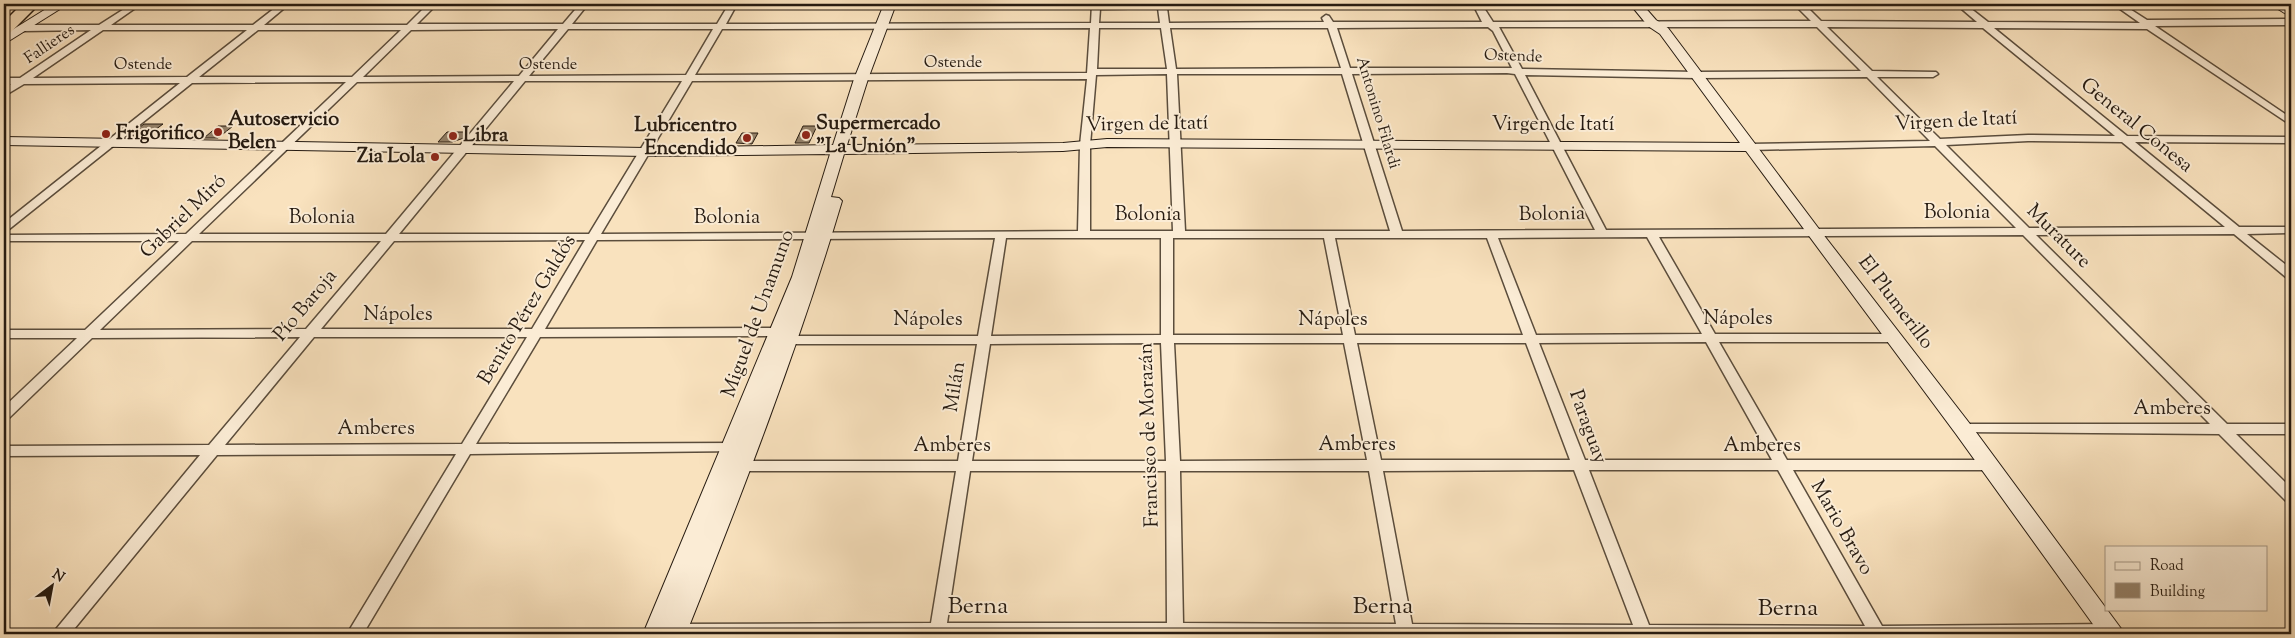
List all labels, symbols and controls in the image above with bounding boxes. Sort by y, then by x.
street label: Fallieres [20,20,80,70]
street label: Ostende [1483,44,1543,70]
street label: Ostende [924,52,982,75]
street label: Ostende [114,54,172,77]
street label: Ostende [519,54,577,77]
street label: Antonino Filardi [1349,54,1405,172]
street label: General Conesa [2073,71,2199,181]
street label: Virgen de Itatí [1894,104,2018,140]
place label: Autoservicio Belen [228,106,339,158]
street label: Virgen de Itatí [1085,109,1209,141]
place label: Supermercado "La Unión" [816,110,941,162]
street label: Virgen de Itatí [1492,111,1615,140]
place label: Lubricentro Encendido [634,112,737,164]
place label: Frigorifico [116,120,205,149]
place label: Libra [463,122,509,151]
marker: Autoservicio Belen [212,126,224,138]
marker: Frigorifico [100,128,112,140]
marker: Supermercado "La Unión" [800,129,812,141]
marker: Libra [447,130,459,142]
marker: Lubricentro Encendido [741,132,753,144]
place label: Zia Lola [357,143,426,172]
marker: Zia Lola [429,151,441,163]
street label: Gabriel Miró [134,168,234,266]
street label: Murature [2019,198,2097,276]
street label: Bolonia [1924,199,1990,228]
street label: Bolonia [1519,200,1585,230]
street label: Bolonia [1115,201,1181,230]
street label: Bolonia [289,204,355,233]
street label: Bolonia [694,204,760,233]
street label: Miguel de Unamuno [715,226,803,402]
street label: Benito Pérez Galdós [472,229,584,391]
street label: El Plumerillo [1850,250,1940,356]
street label: Pío Baroja [267,264,345,348]
street label: Nápoles [363,301,433,330]
street label: Nápoles [1703,305,1773,334]
street label: Nápoles [893,306,963,335]
street label: Nápoles [1298,306,1368,335]
street label: Francisco de Morazán [1132,342,1168,528]
street label: Milán [938,360,974,414]
street label: Paraguay [1560,386,1614,468]
street label: Amberes [2133,395,2211,424]
street label: Amberes [337,415,415,444]
street label: Amberes [1318,431,1396,460]
street label: Amberes [913,432,991,461]
street label: Amberes [1723,432,1801,461]
street label: Mario Bravo [1802,475,1880,581]
legend [2105,546,2268,610]
text: Road [2150,556,2184,577]
north arrow [28,560,78,610]
text: N [48,565,68,588]
text: Building [2150,582,2205,603]
street label: Berna [948,590,1008,624]
street label: Berna [1353,590,1413,624]
street label: Berna [1758,592,1818,626]

